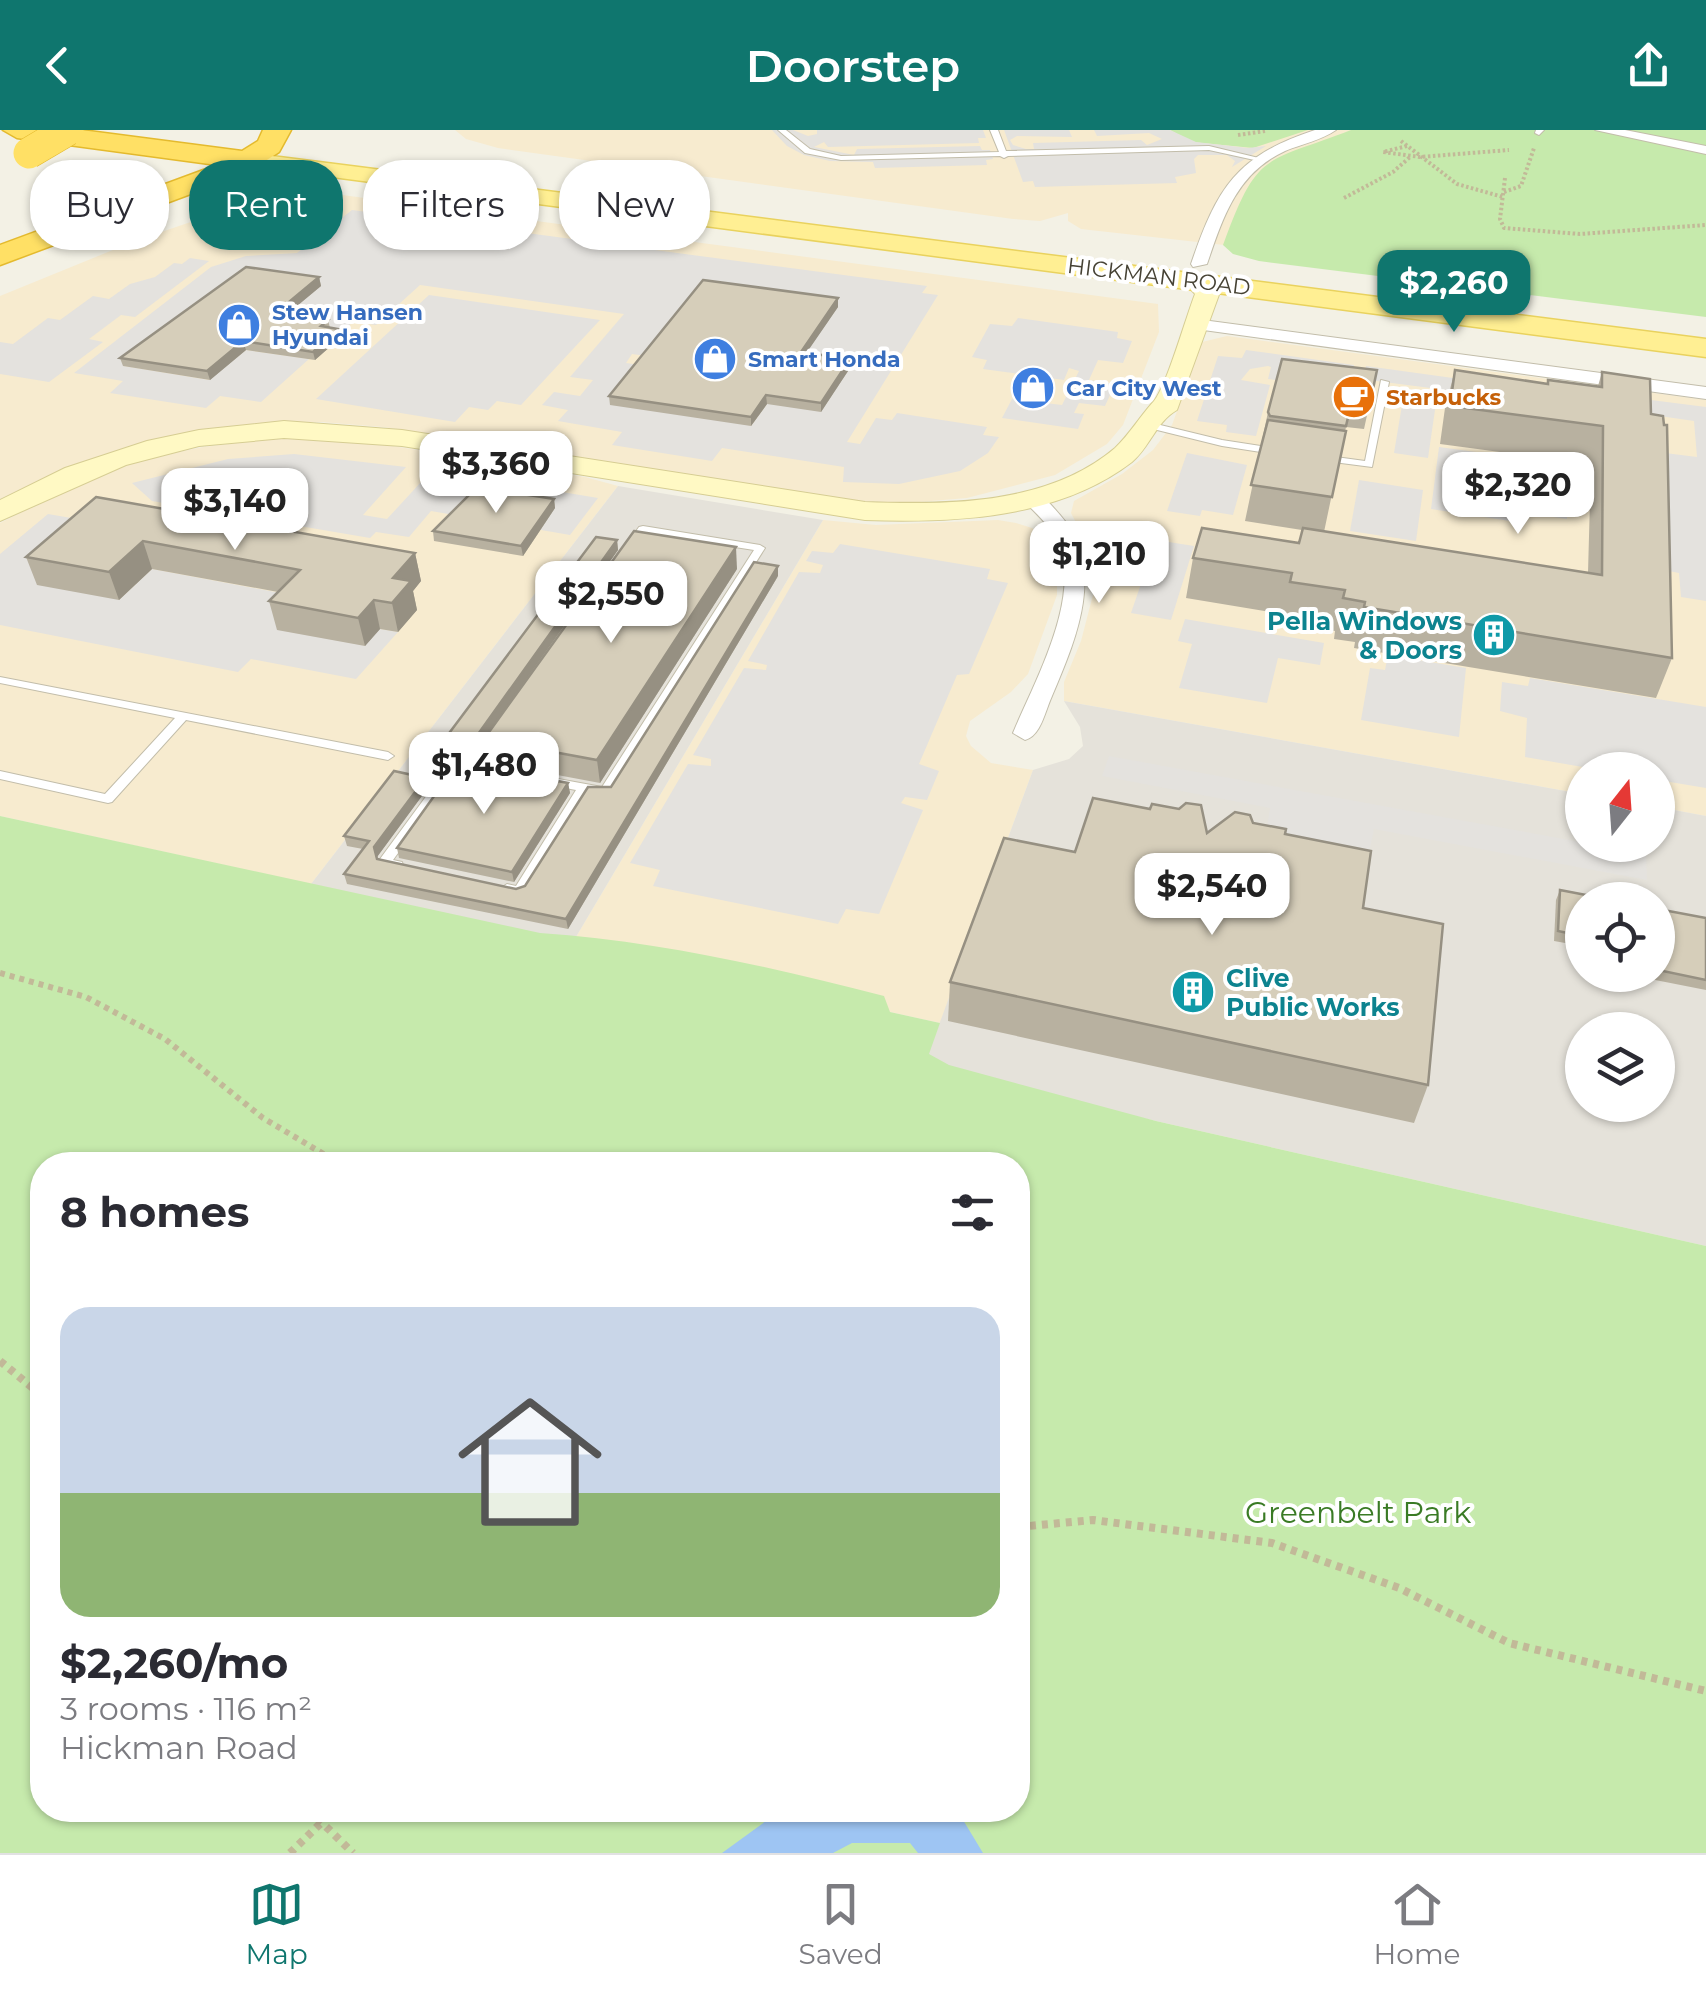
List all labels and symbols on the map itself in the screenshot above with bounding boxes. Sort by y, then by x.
pin: $2,260 [1373,250,1535,335]
street label: HICKMAN ROAD [1066,252,1252,301]
place label: Stew Hansen Hyundai [272,299,423,351]
shop icon: Stew Hansen Hyundai [216,302,262,348]
shop icon: Smart Honda [692,336,738,382]
place label: Smart Honda [748,346,901,373]
shop icon: Car City West [1010,365,1056,411]
cafe icon: Starbucks [1331,374,1377,420]
place label: Car City West [1066,375,1222,402]
place label: Starbucks [1386,384,1501,411]
pin: $3,360 [415,431,577,516]
pin: $2,320 [1437,452,1599,537]
pin: $3,140 [154,468,316,553]
pin: $1,210 [1018,521,1180,606]
pin: $2,550 [530,561,692,646]
place label: Pella Windows & Doors [1267,606,1462,665]
building icon: Pella Windows & Doors [1471,612,1517,658]
pin: $1,480 [403,732,565,817]
north arrow [1565,752,1675,862]
pin: $2,540 [1131,853,1293,938]
place label: Clive Public Works [1226,963,1400,1022]
building icon: Clive Public Works [1170,969,1216,1015]
park label: Greenbelt Park [1245,1494,1471,1531]

